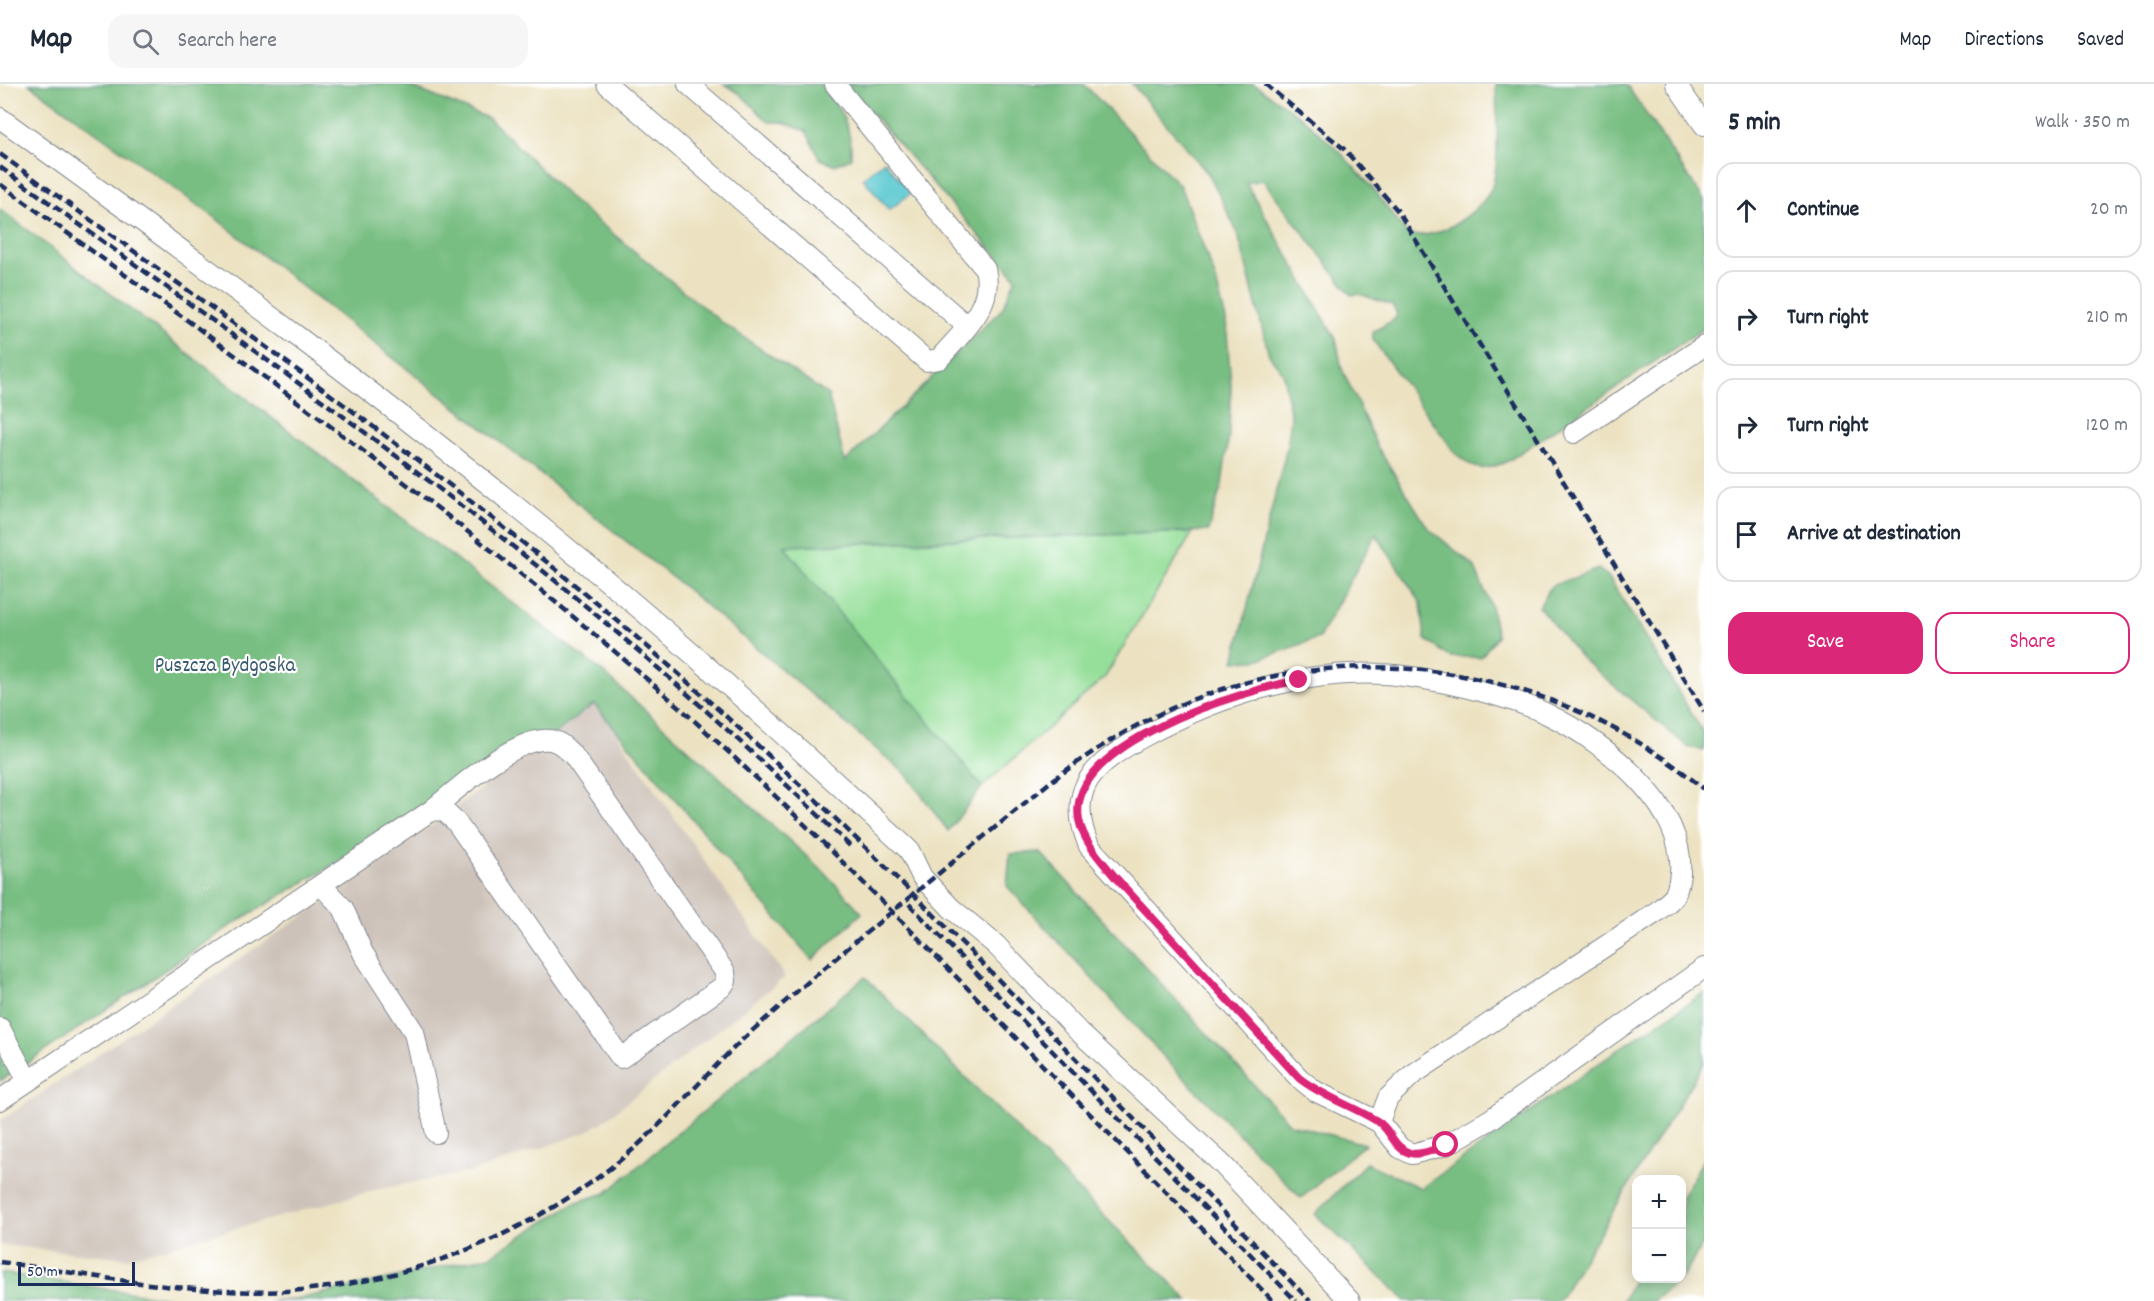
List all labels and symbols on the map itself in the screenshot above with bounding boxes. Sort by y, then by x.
park label: Puszcza Bydgoska [155,652,296,682]
route end [1285,666,1311,692]
route start [1432,1131,1458,1157]
scale bar [18,1259,135,1286]

